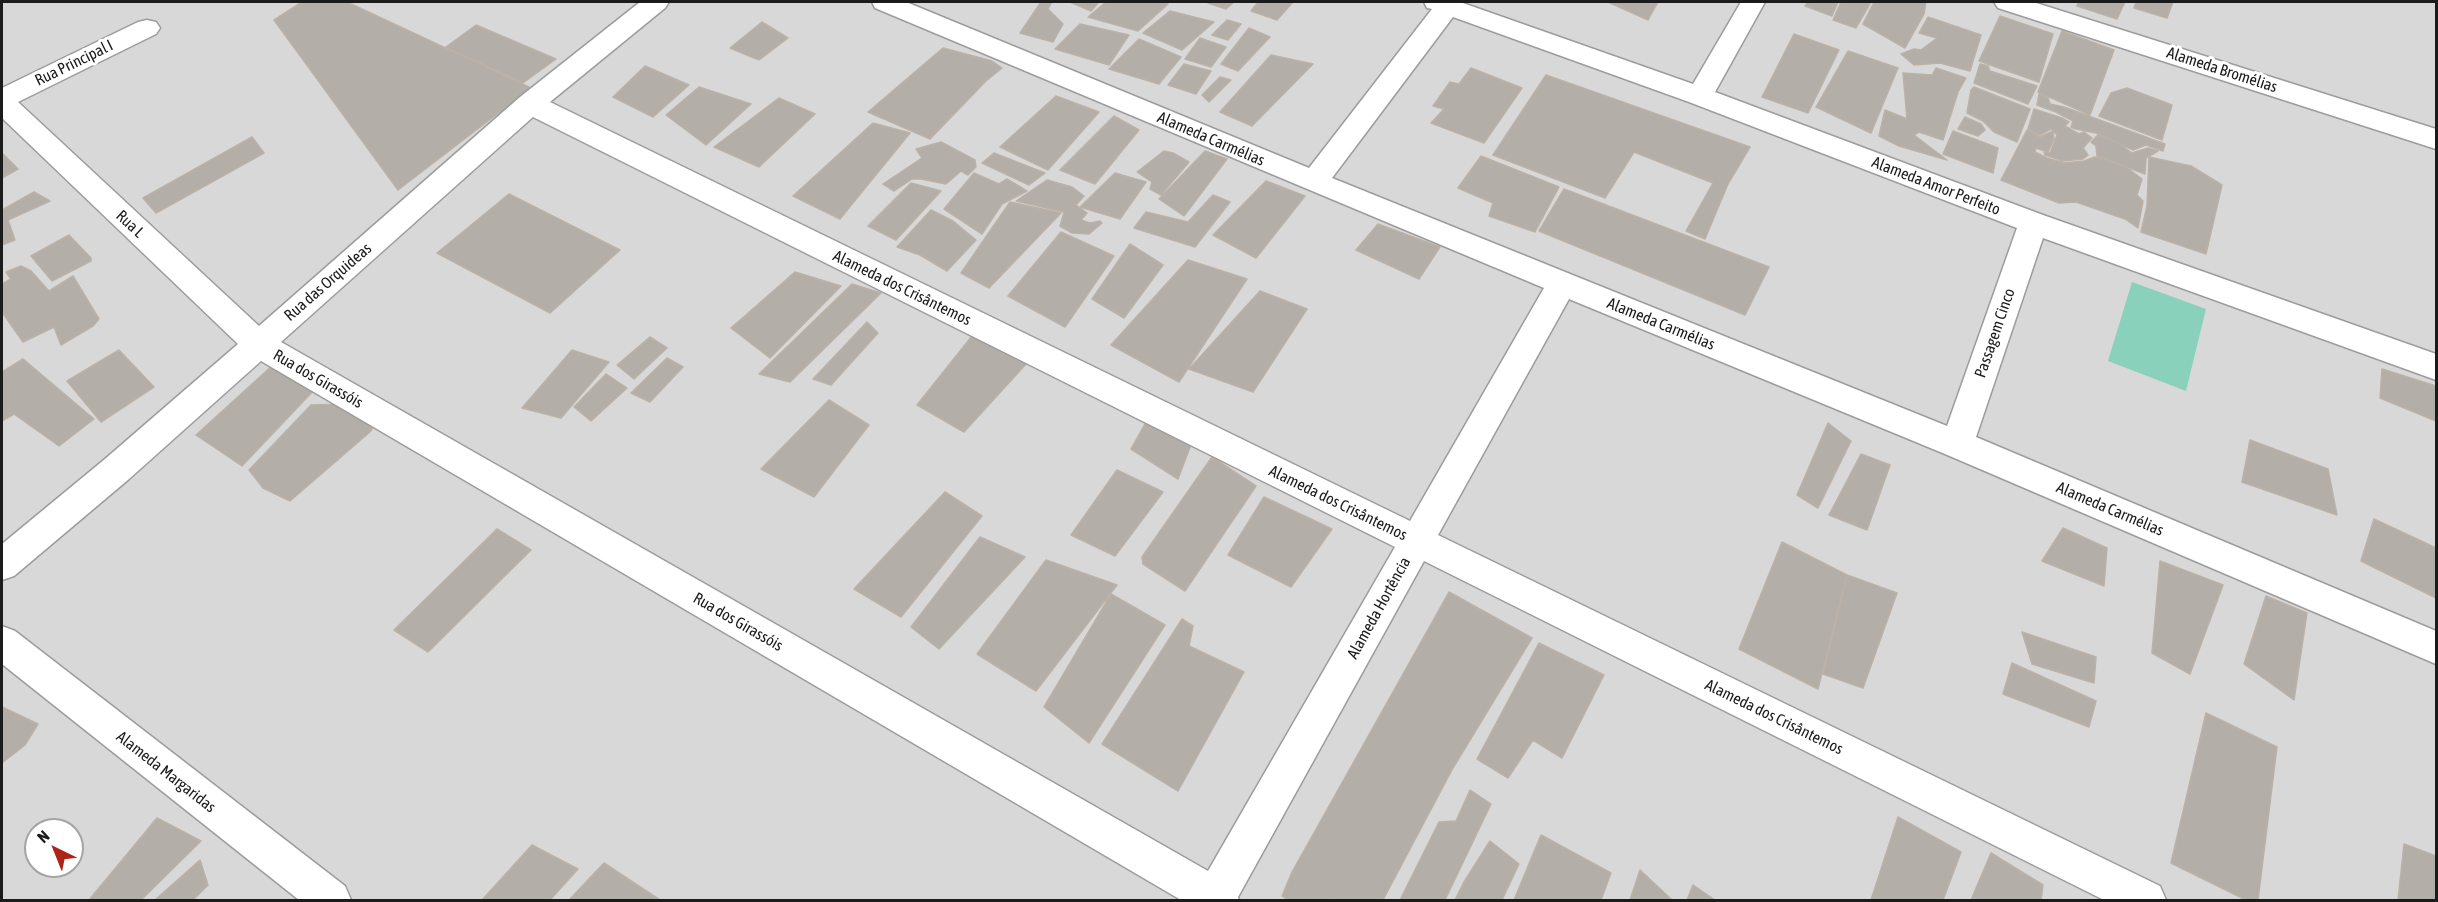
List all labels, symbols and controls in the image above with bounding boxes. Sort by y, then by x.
street label: Rua Principal I [32,36,116,90]
street label: Alameda Bromélias [2164,43,2280,97]
street label: Alameda Carmélias [1155,108,1267,170]
street label: Alameda Amor Perfeito [1869,153,2003,219]
street label: Rua L [112,206,148,242]
street label: Rua das Orquideas [280,239,376,325]
street label: Alameda dos Crisântemos [830,246,974,330]
street label: Passagem Cinco [1971,286,2019,380]
street label: Alameda Carmélias [1604,294,1718,354]
street label: Rua dos Girassóis [270,346,366,412]
street label: Alameda dos Crisântemos [1266,461,1410,545]
street label: Alameda Carmélias [2054,478,2166,540]
street label: Alameda Hortência [1343,554,1415,662]
street label: Rua dos Girassóis [690,589,786,655]
street label: Alameda dos Crisântemos [1702,675,1846,759]
street label: Alameda Margaridas [112,727,220,817]
north arrow [24,818,84,878]
text: N [33,826,53,846]

